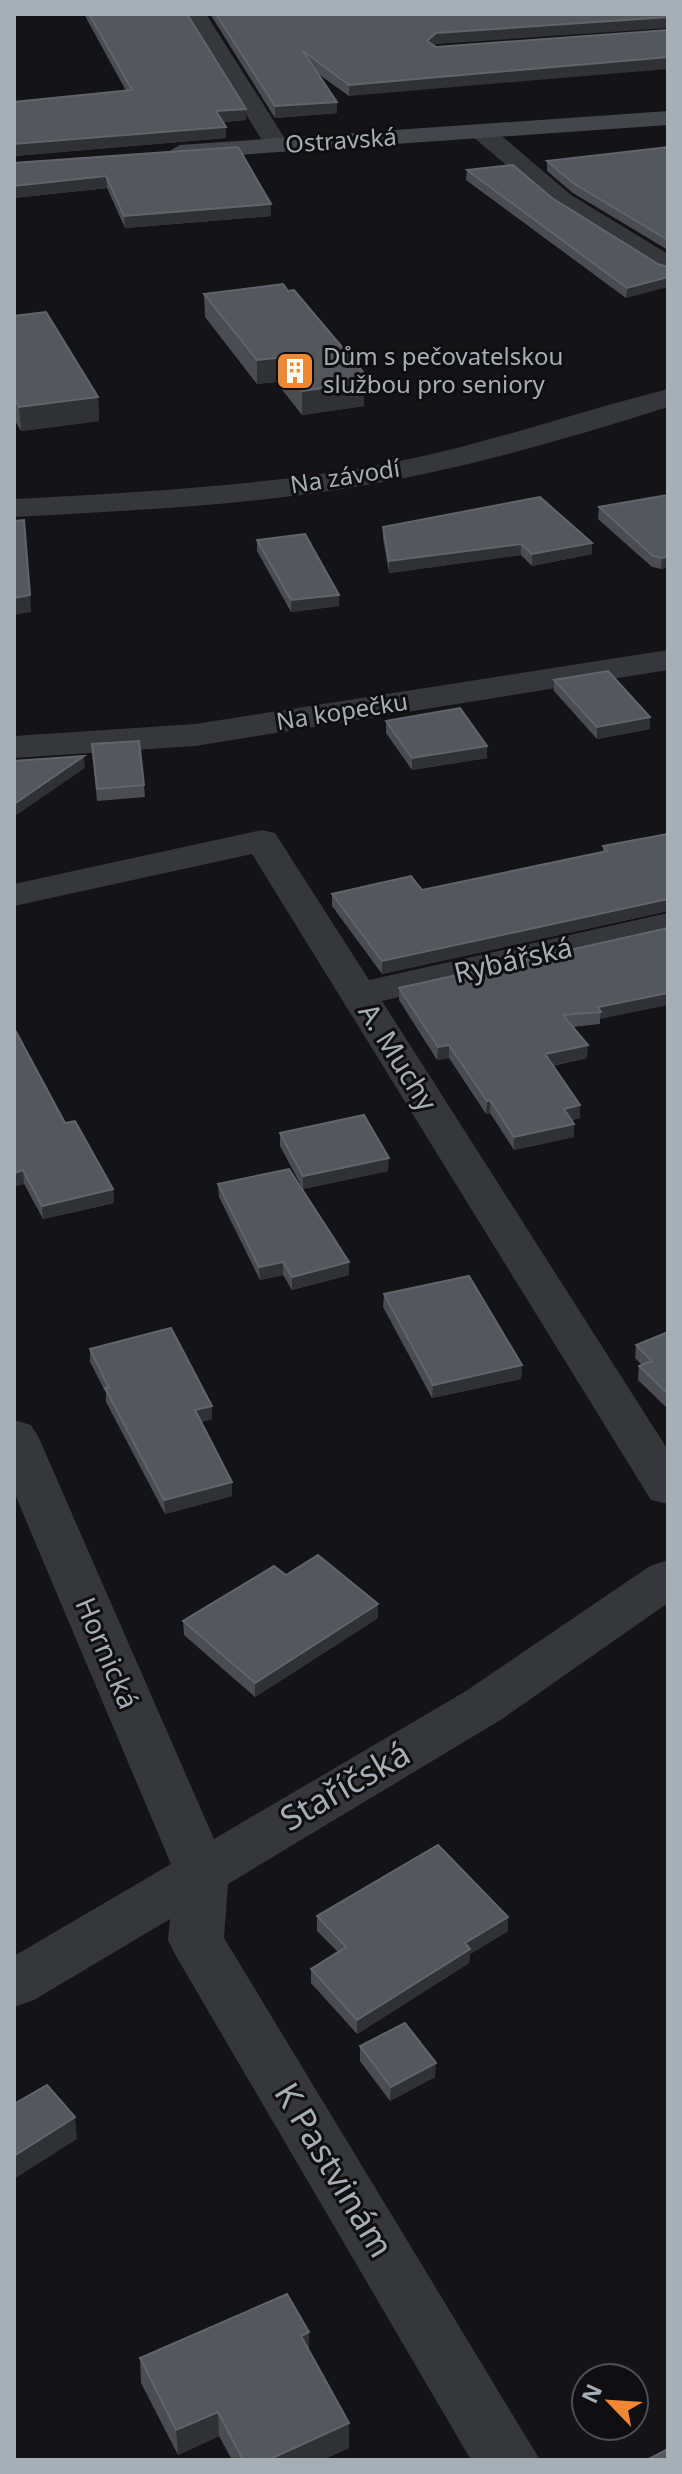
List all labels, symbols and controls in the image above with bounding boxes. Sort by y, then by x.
street label: Ostravská [284,119,398,160]
place label: Dům s pečovatelskou službou pro seniory [323,339,563,400]
building icon: Dům s pečovatelskou službou pro seniory [274,350,316,392]
street label: Na závodí [288,450,403,500]
street label: Na kopečku [274,684,410,737]
street label: Rybářská [450,927,576,991]
street label: A. Muchy [351,995,447,1118]
street label: Hornická [67,1591,148,1714]
street label: Staříčská [271,1730,418,1841]
street label: K Pastvinám [265,2074,405,2265]
north arrow [570,2362,650,2442]
text: N [574,2379,608,2408]

